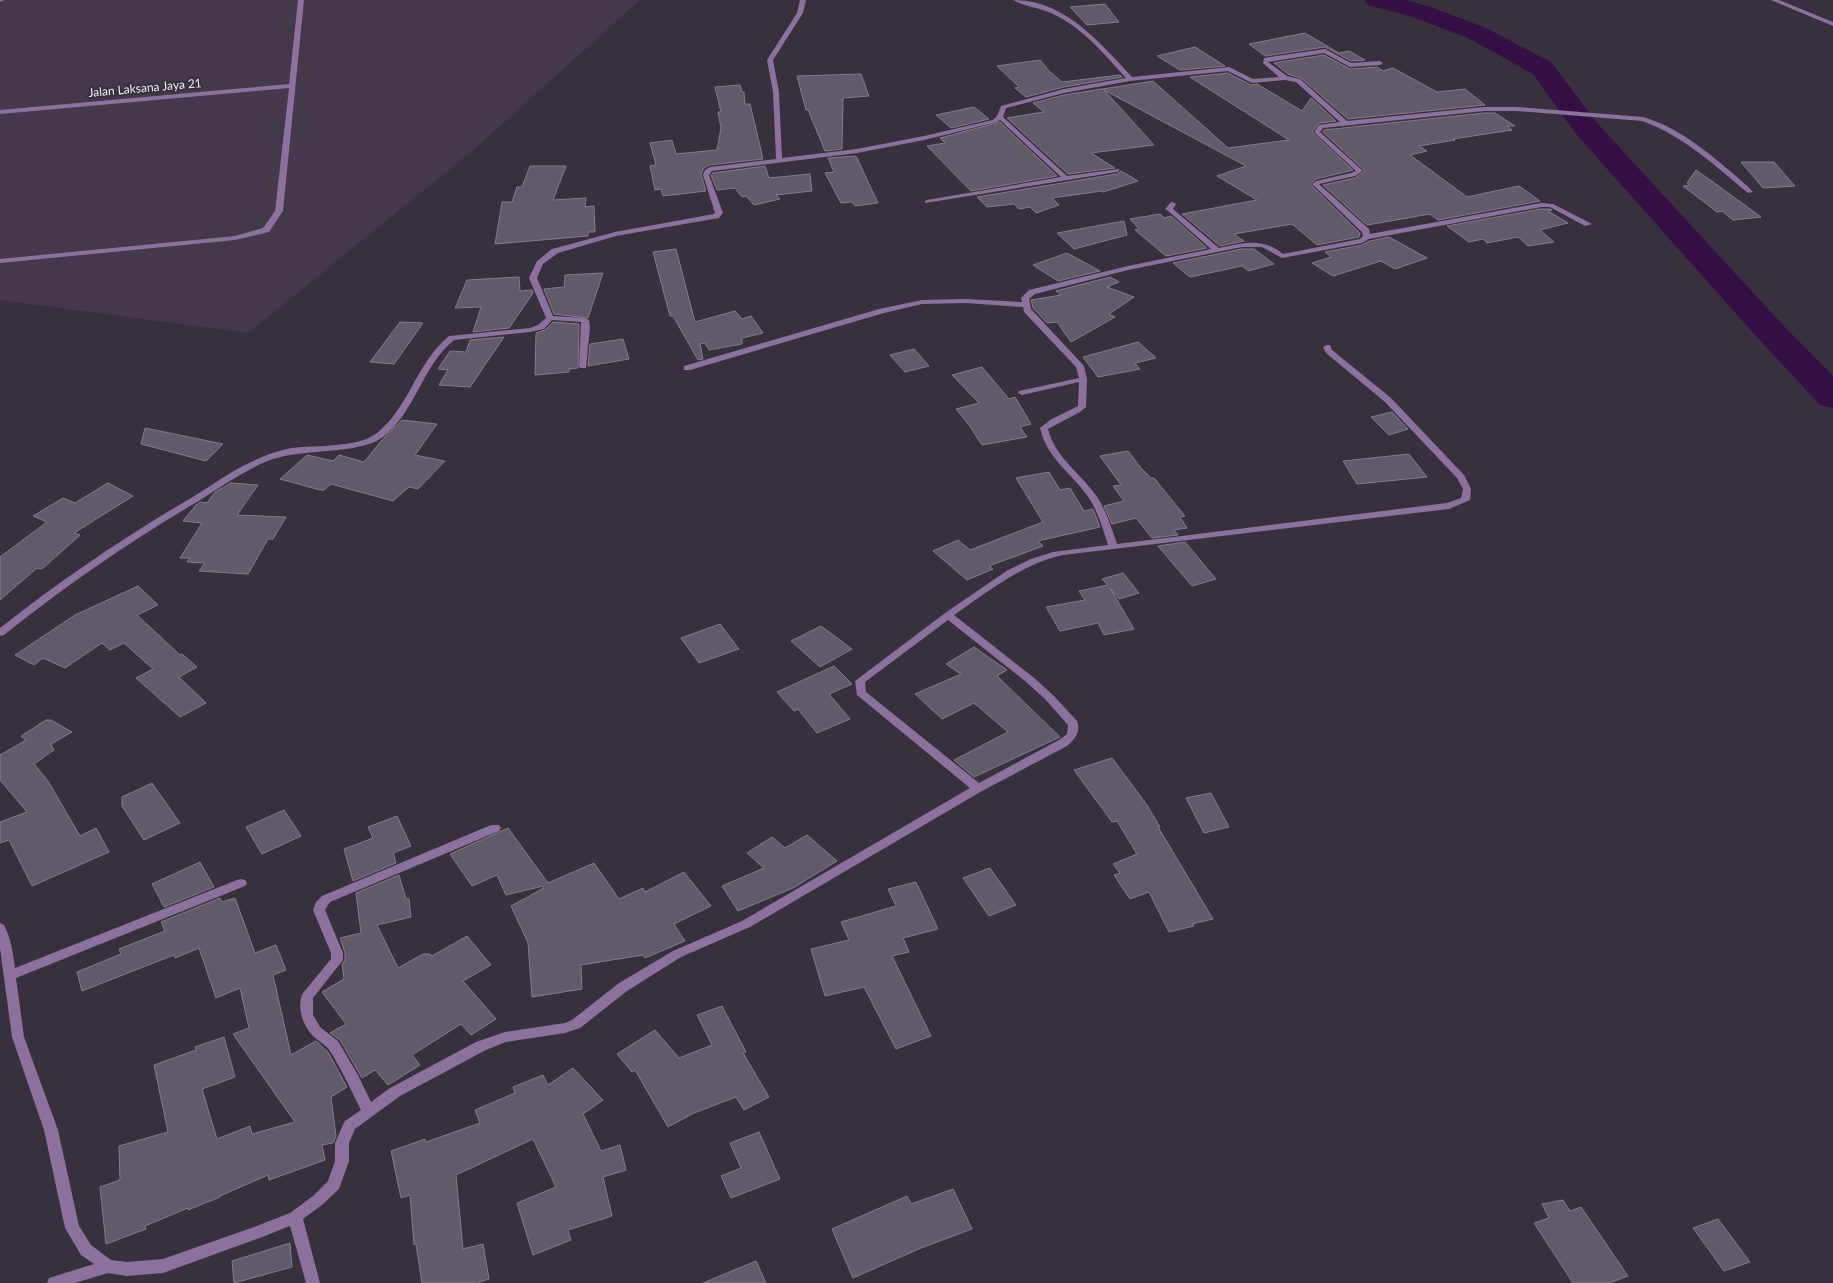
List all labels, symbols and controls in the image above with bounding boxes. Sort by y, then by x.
street label: Jalan Laksana Jaya 21 [88,75,202,100]

